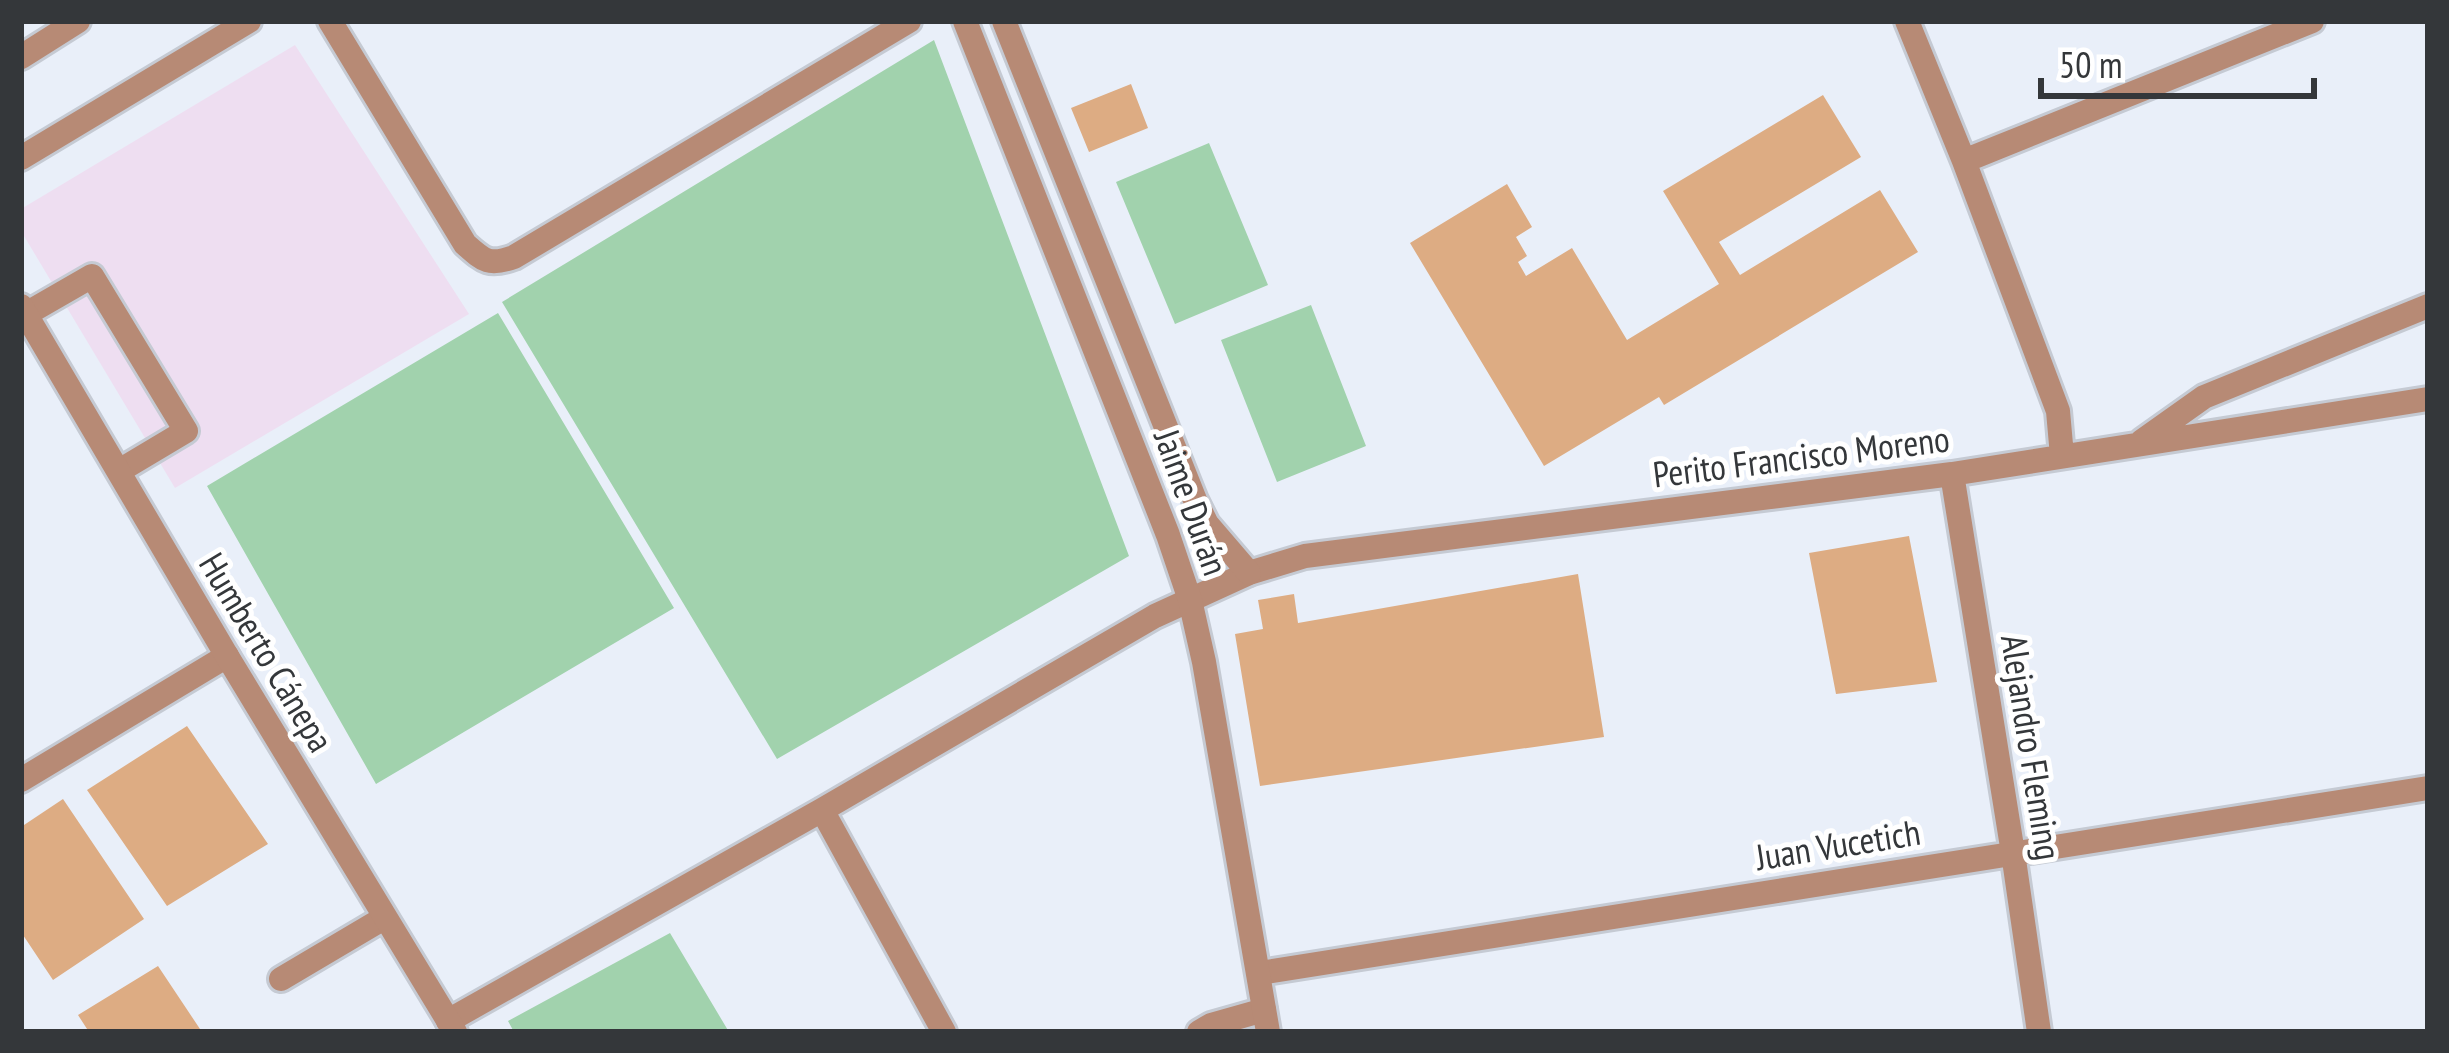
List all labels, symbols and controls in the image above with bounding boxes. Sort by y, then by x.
scale bar [2041,24,2314,98]
text: 50 m [2059,41,2122,88]
street label: Perito Francisco Moreno [1650,415,1952,497]
street label: Jaime Durán [1144,422,1240,581]
street label: Humberto Cánepa [189,544,345,760]
street label: Alejandro Fleming [1991,631,2073,863]
street label: Juan Vucetich [1752,808,1923,880]

